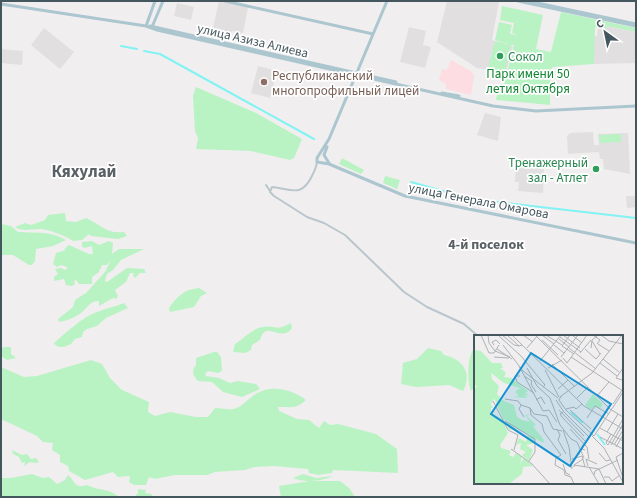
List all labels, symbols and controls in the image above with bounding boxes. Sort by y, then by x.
north arrow [585,12,625,52]
text: С [593,16,607,32]
street label: улица Азиза Алиева [195,19,310,63]
place label: Сокол [508,48,543,66]
marker: Сокол [495,51,505,61]
park label: Парк имени 50 летия Октября [486,65,570,98]
place label: Республиканский многопрофильный лицей [272,67,419,100]
marker: Республиканский многопрофильный лицей [259,77,269,87]
place label: Тренажерный зал - Атлет [508,154,588,187]
district label: Кяхулай [51,160,117,184]
marker: Тренажерный зал - Атлет [591,164,601,174]
street label: улица Генерала Омарова [407,179,550,223]
district label: 4-й поселок [448,235,524,255]
inset map [474,335,623,484]

